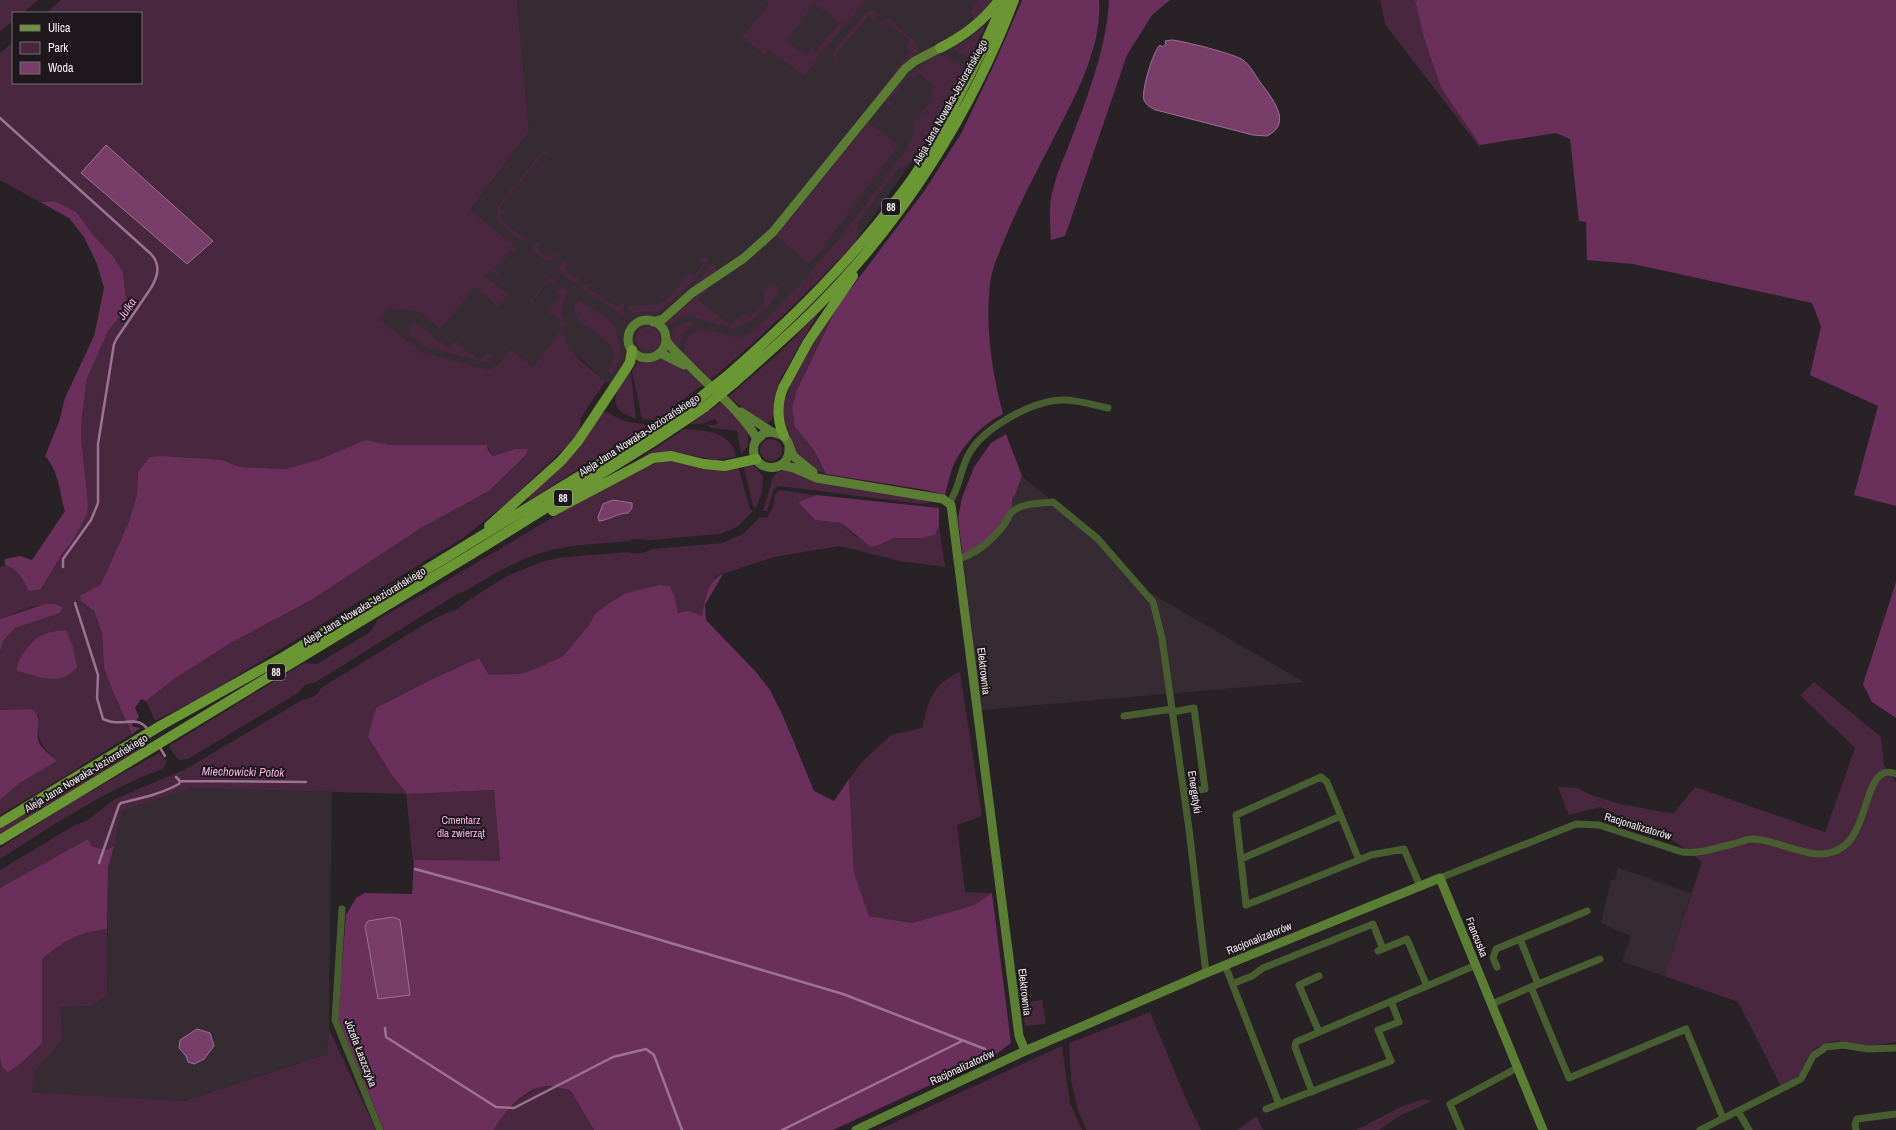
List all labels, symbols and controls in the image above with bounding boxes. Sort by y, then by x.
legend [12,12,142,84]
text: Ulica [48,20,71,36]
street label: Aleja Jana Nowaka-Jeziorańskiego [909,37,990,168]
text: Park [48,40,68,56]
text: Woda [48,60,74,76]
road number: 88 [882,199,900,215]
water label: Julka [113,295,140,324]
street label: Aleja Jana Nowaka-Jeziorańskiego [575,391,702,480]
road number: 88 [554,490,572,506]
street label: Aleja Jana Nowaka-Jeziorańskiego [299,564,428,649]
street label: Elektrownia [974,647,994,695]
road number: 88 [267,664,285,680]
street label: Aleja Jana Nowaka-Jeziorańskiego [21,731,150,816]
water label: Miechowicki Potok [202,763,286,781]
street label: Energetyki [1185,770,1205,814]
street label: Racjonalizatorów [1603,809,1674,843]
park label: Cmentarz dla zwierząt [437,813,486,840]
street label: Francuska [1463,915,1491,959]
street label: Racjonalizatorów [1224,918,1294,957]
street label: Elektrownia [1015,968,1035,1016]
street label: Józefa Łaszczyka [342,1017,380,1089]
street label: Racjonalizatorów [928,1046,997,1088]

